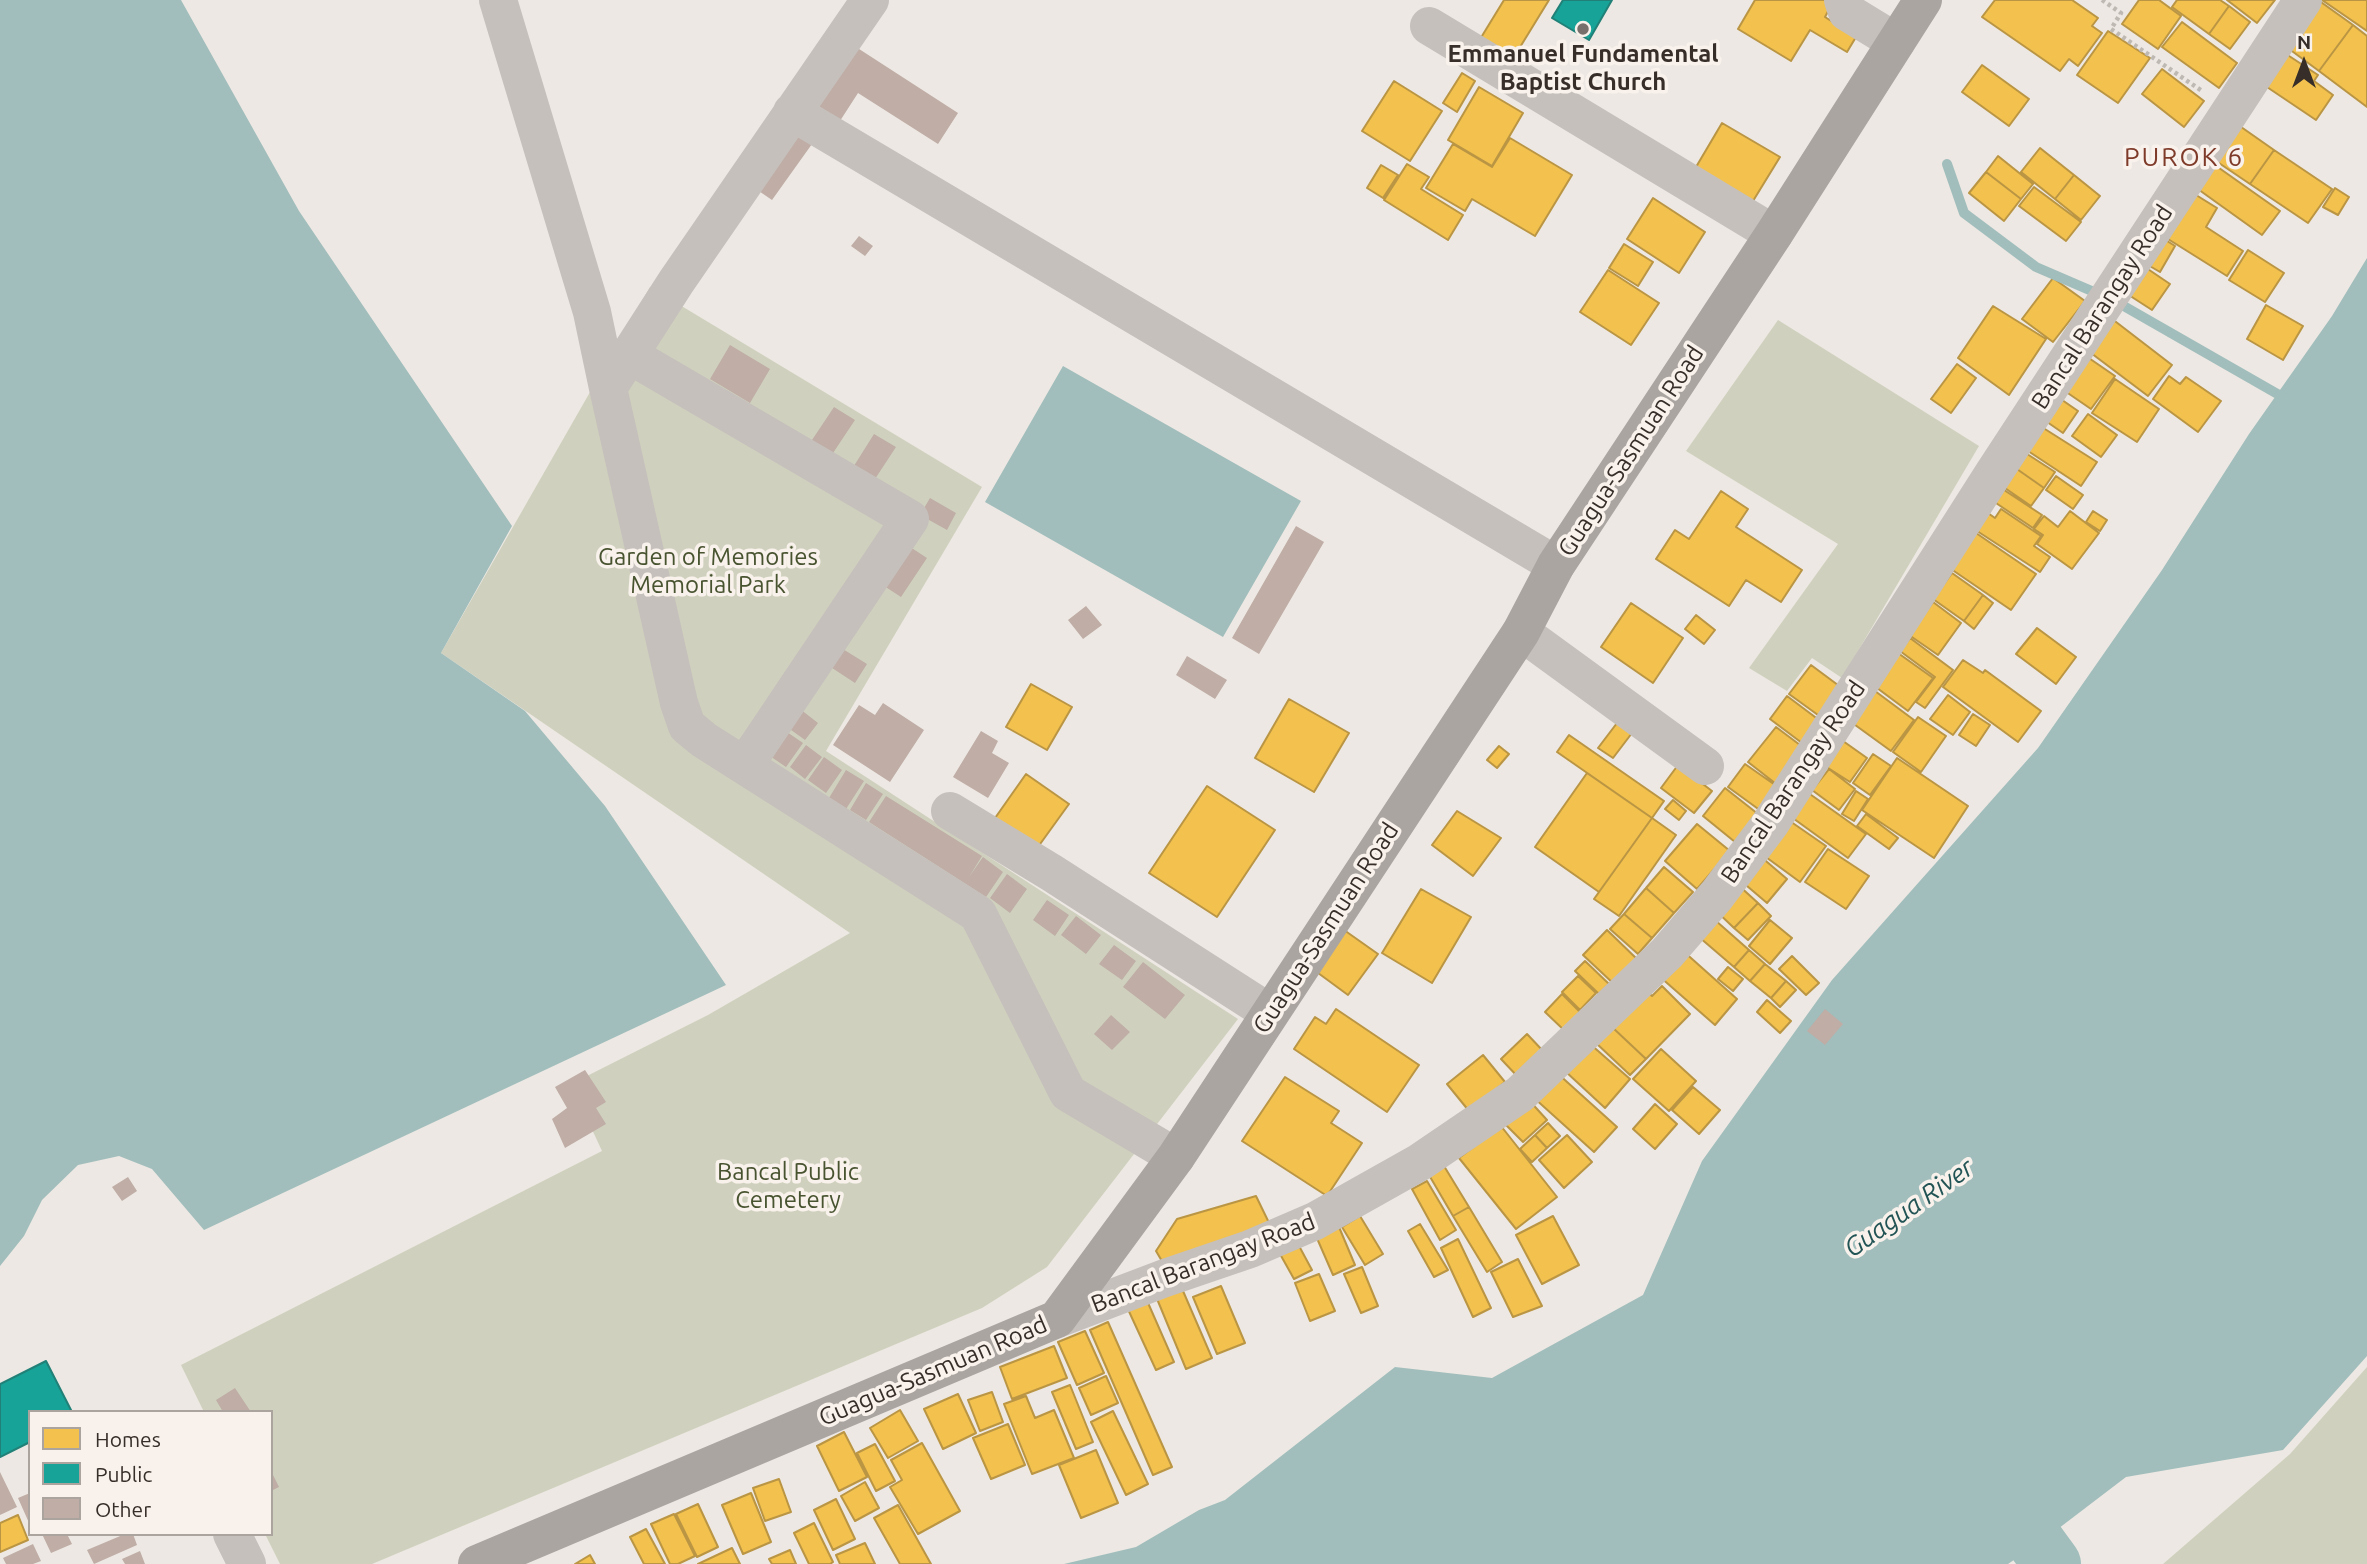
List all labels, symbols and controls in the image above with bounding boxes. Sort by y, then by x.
marker: Emmanuel Fundamental Baptist Church [1575,21,1591,37]
north arrow [2269,28,2339,98]
text: N [2297,31,2311,53]
place label: Emmanuel Fundamental Baptist Church [1448,40,1718,96]
district label: PUROK 6 [2125,141,2243,173]
street label: Bancal Barangay Road [2025,199,2179,415]
street label: Guagua-Sasmuan Road [1552,340,1710,562]
park label: Garden of Memories Memorial Park [598,543,818,599]
street label: Bancal Barangay Road [1715,675,1871,889]
street label: Guagua-Sasmuan Road [1247,817,1405,1039]
water label: Guagua River [1838,1152,1980,1264]
park label: Bancal Public Cemetery [717,1158,859,1214]
street label: Bancal Barangay Road [1087,1207,1319,1319]
street label: Guagua-Sasmuan Road [814,1310,1052,1432]
legend [28,1410,273,1536]
text: Homes [95,1427,161,1451]
text: Public [95,1462,152,1486]
text: Other [95,1497,151,1521]

